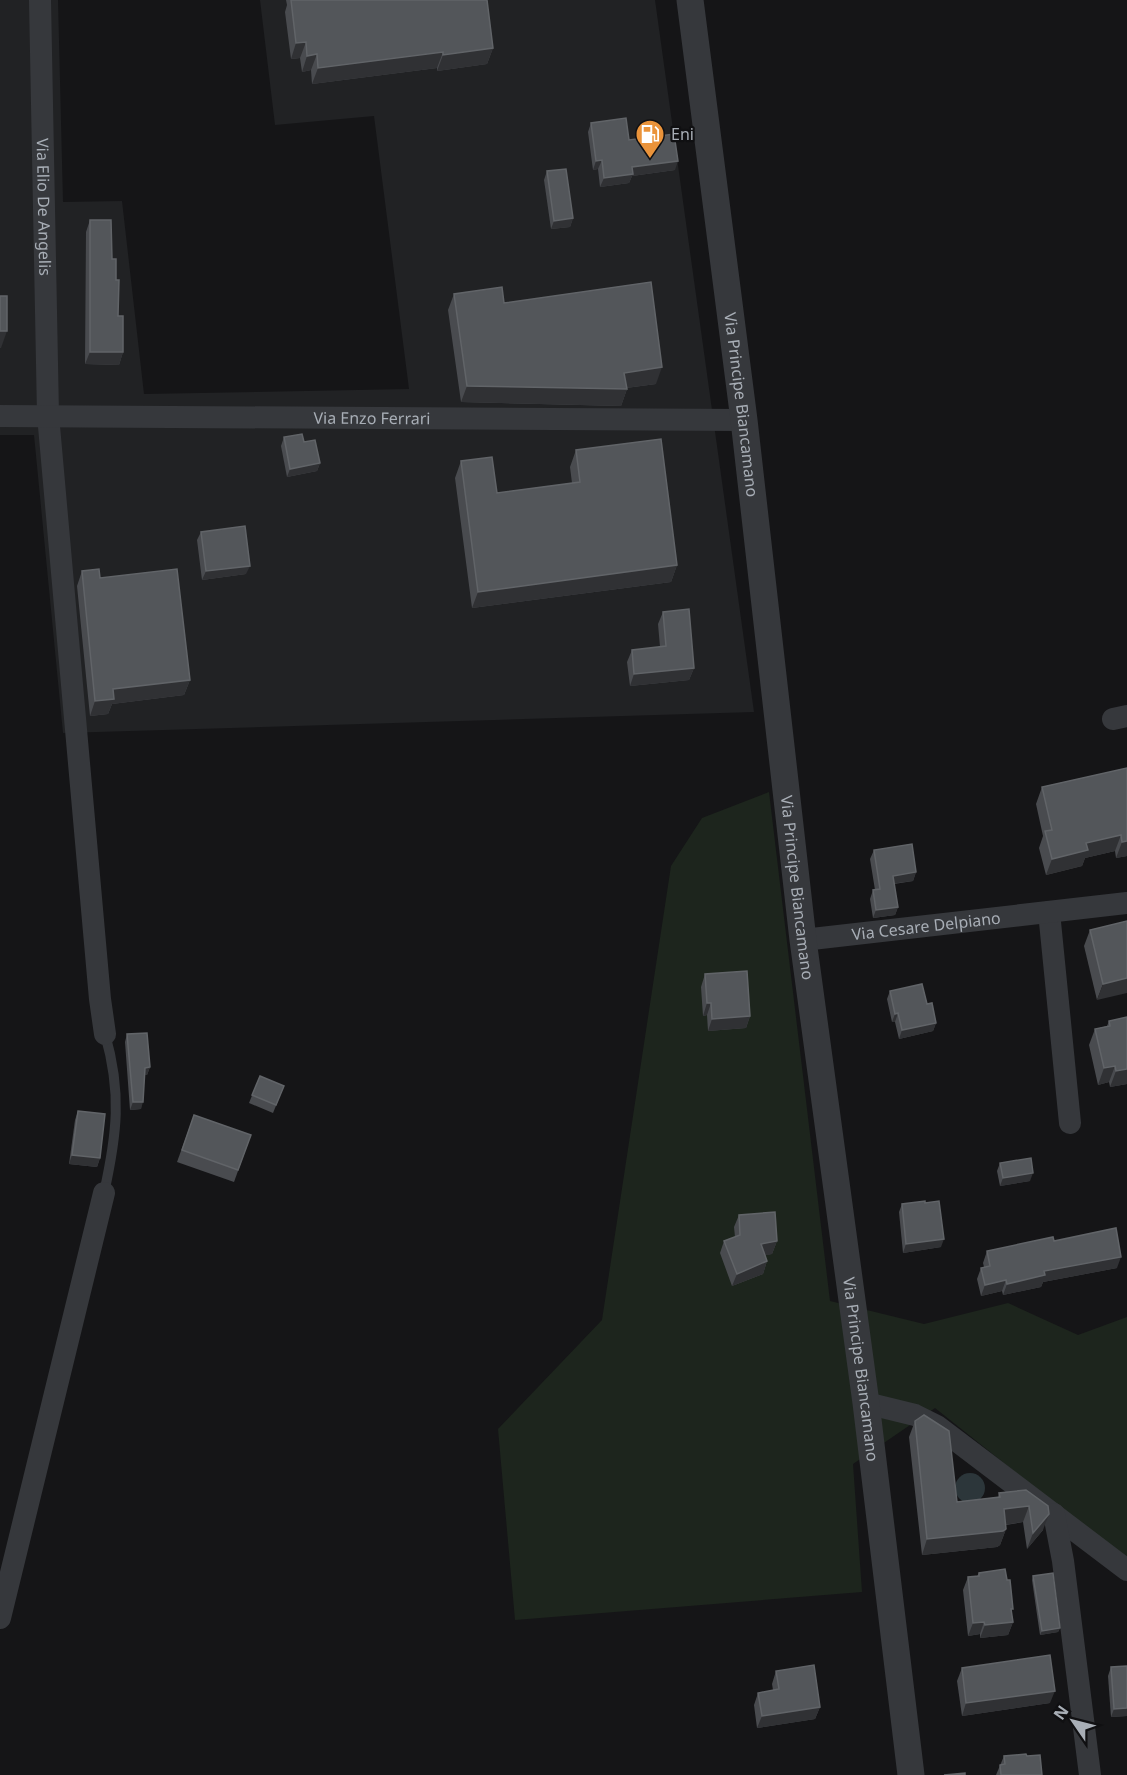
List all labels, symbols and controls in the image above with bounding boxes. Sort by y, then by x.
fuel station icon: Eni [634,118,666,160]
place label: Eni [671,123,694,145]
street label: Via Elio De Angelis [32,138,56,276]
street label: Via Principe Biancamano [719,311,764,498]
street label: Via Enzo Ferrari [313,407,431,429]
street label: Via Principe Biancamano [776,794,819,981]
street label: Via Cesare Delpiano [851,907,1002,945]
street label: Via Principe Biancamano [838,1276,884,1463]
north arrow [1043,1691,1103,1751]
text: N [1048,1701,1073,1724]

